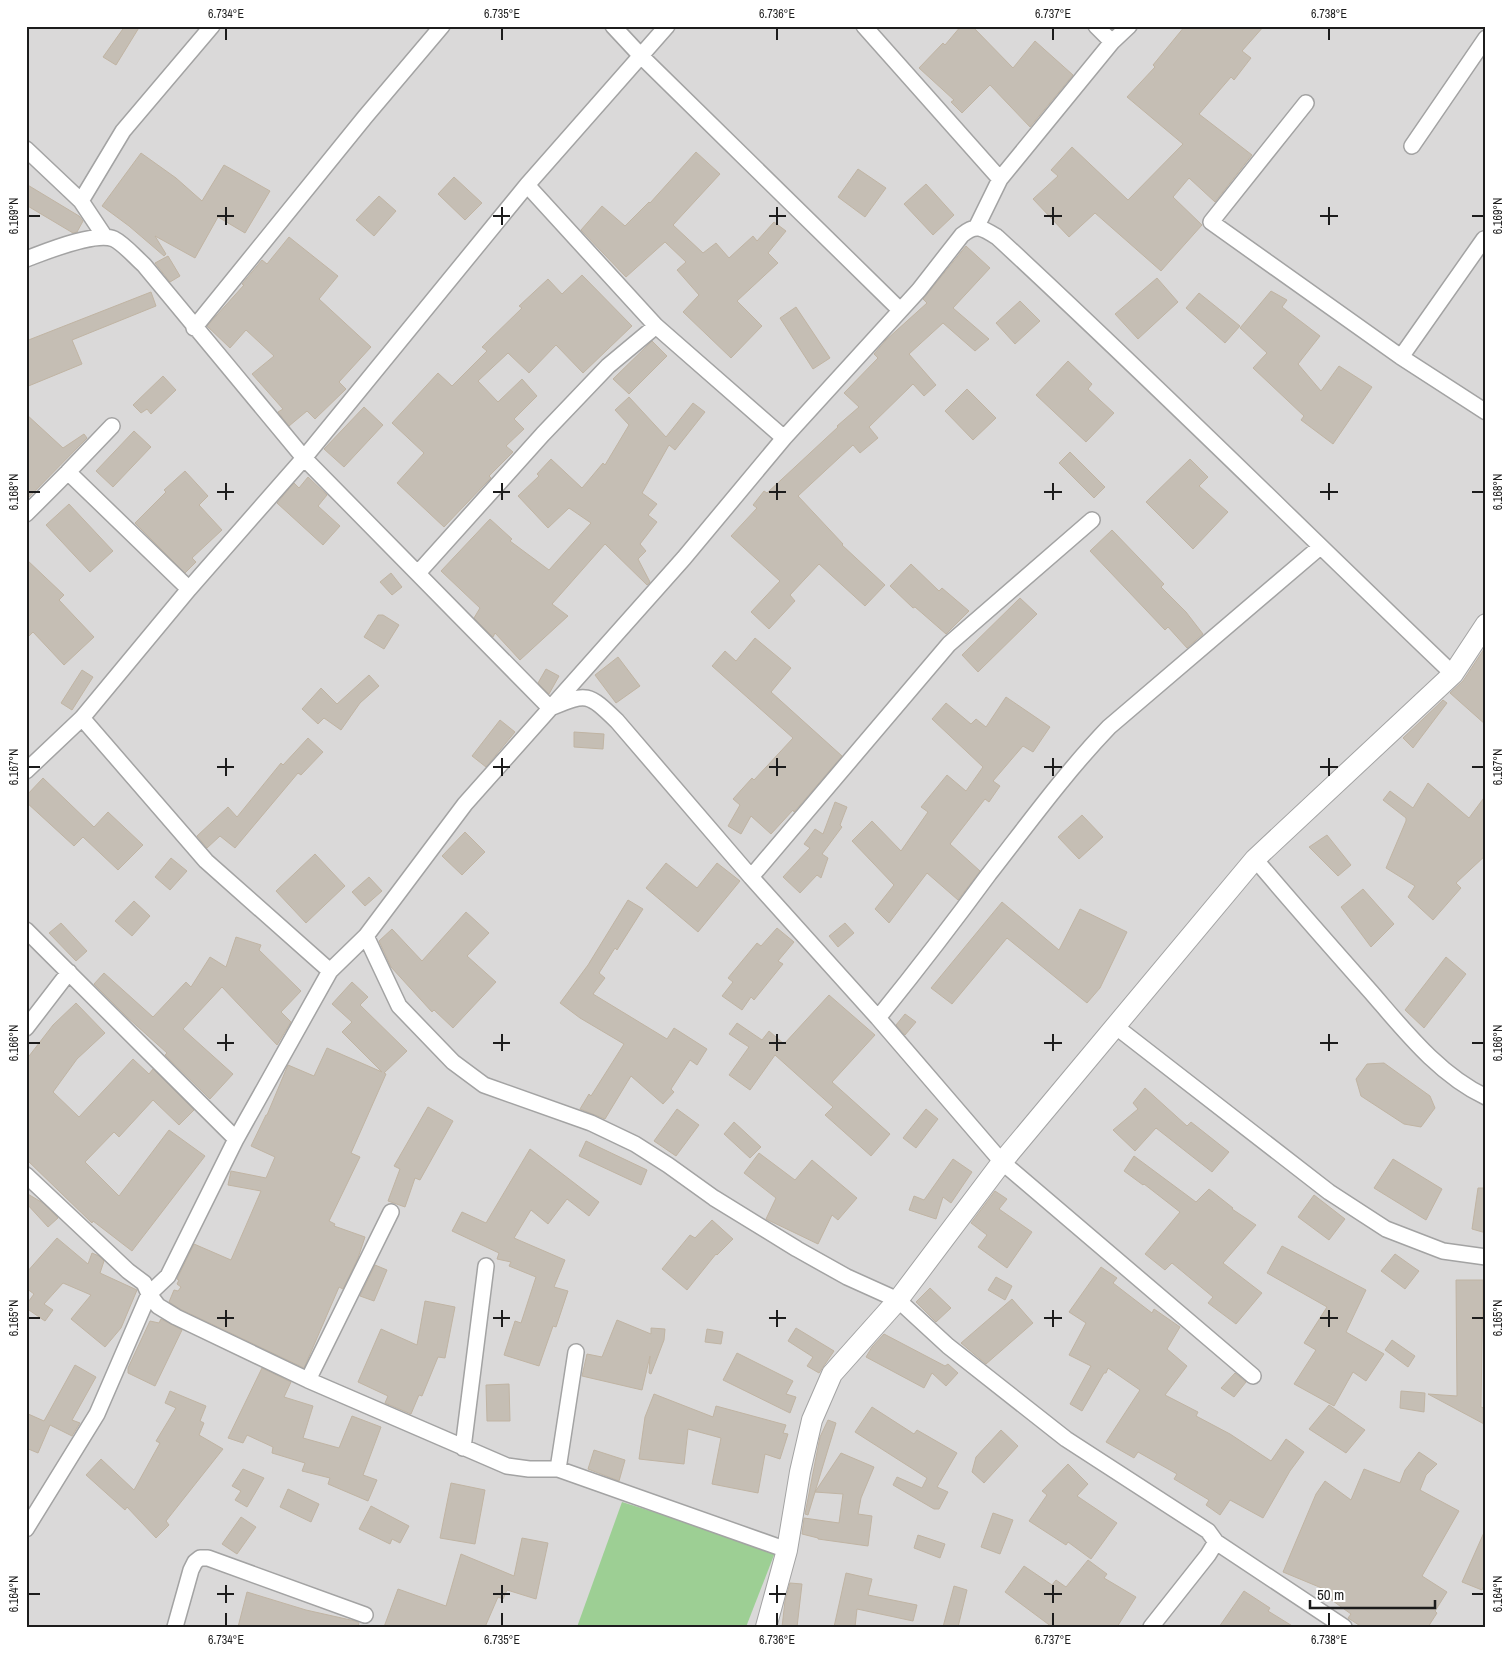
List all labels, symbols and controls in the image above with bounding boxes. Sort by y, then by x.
text: 6.734°E [208,6,244,22]
text: 6.735°E [484,6,520,22]
text: 6.736°E [759,6,795,22]
text: 6.737°E [1035,6,1071,22]
text: 6.738°E [1311,6,1347,22]
text: 6.169°N [6,198,22,234]
text: 6.169°N [1490,198,1506,234]
text: 6.168°N [6,474,22,510]
text: 6.168°N [1490,474,1506,510]
text: 6.167°N [6,749,22,785]
text: 6.167°N [1490,749,1506,785]
text: 6.166°N [6,1025,22,1061]
text: 6.166°N [1490,1025,1506,1061]
text: 6.165°N [6,1300,22,1336]
text: 6.165°N [1490,1300,1506,1336]
text: 6.164°N [6,1576,22,1612]
text: 6.164°N [1490,1576,1506,1612]
scale bar [1310,1578,1434,1610]
text: 50 m [1317,1584,1344,1605]
text: 6.734°E [208,1632,244,1648]
text: 6.735°E [484,1632,520,1648]
text: 6.736°E [759,1632,795,1648]
text: 6.737°E [1035,1632,1071,1648]
text: 6.738°E [1311,1632,1347,1648]

